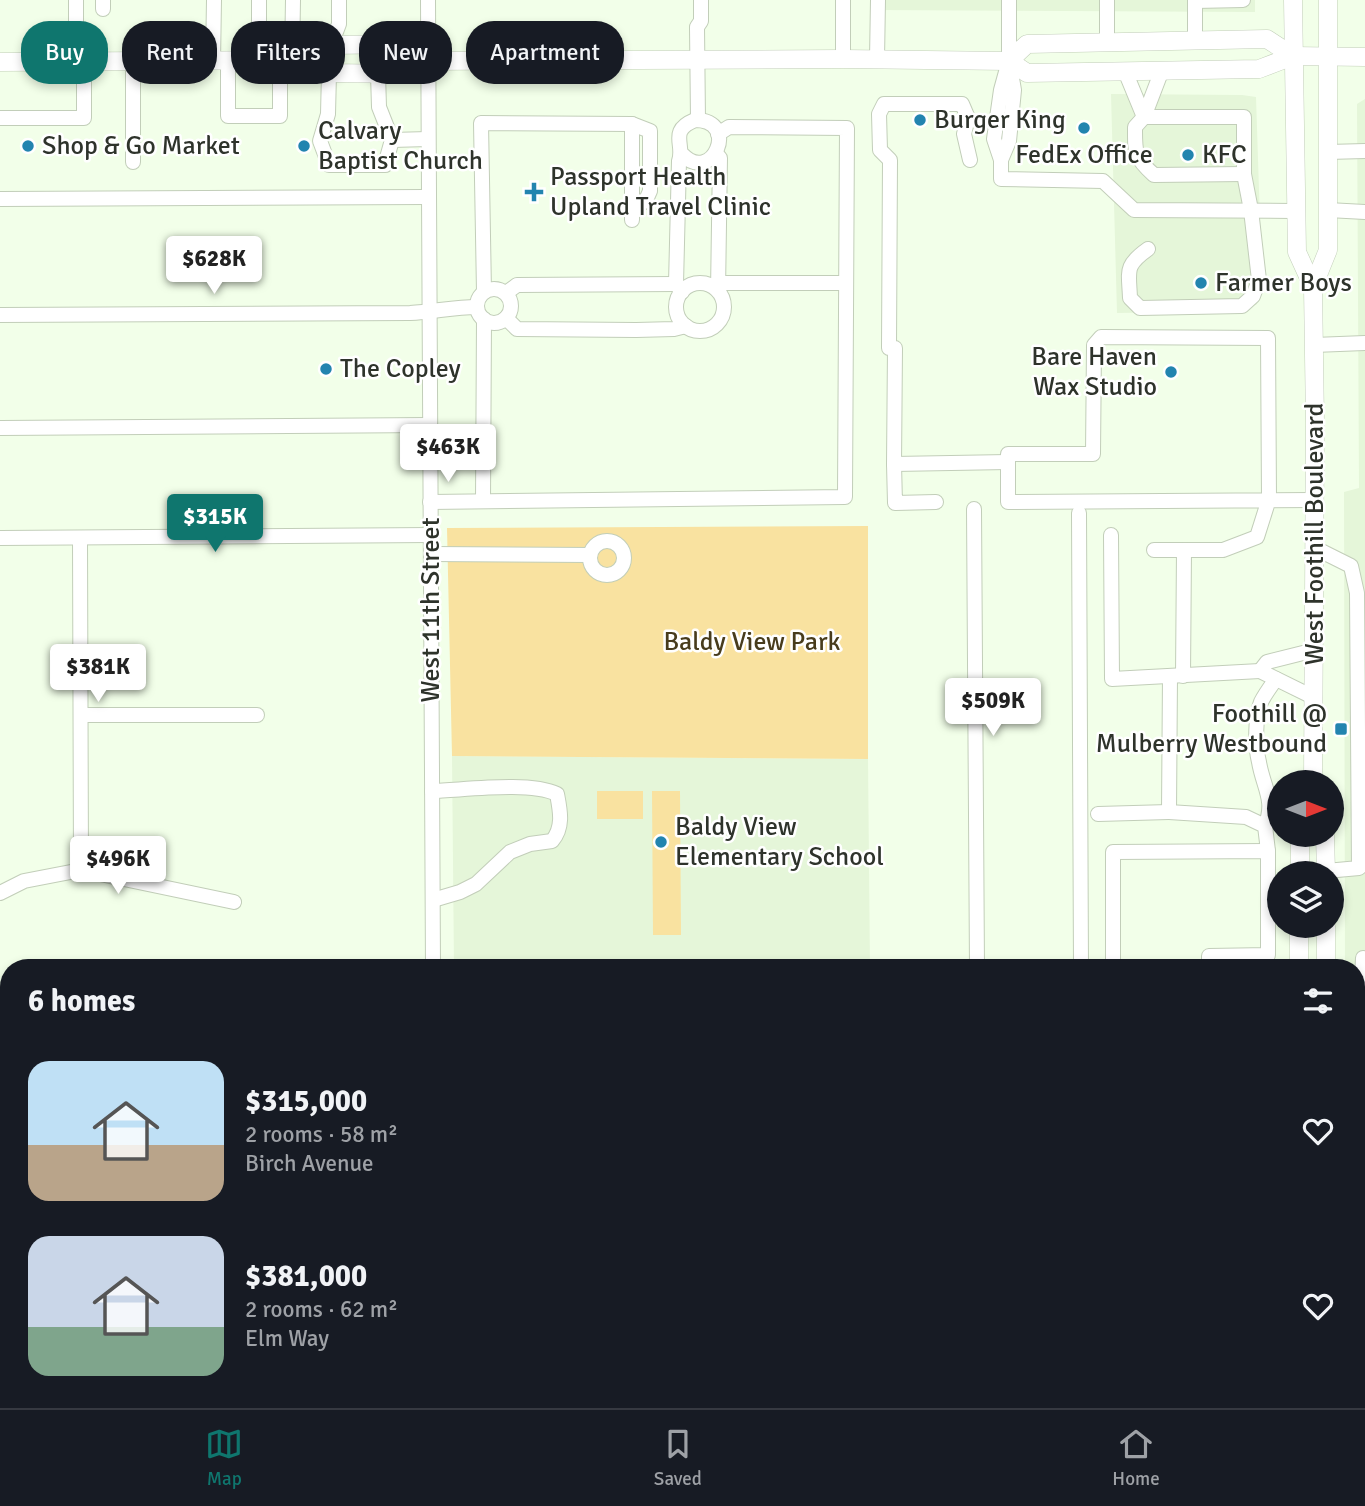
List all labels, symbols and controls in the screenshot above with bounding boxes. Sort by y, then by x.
chip: Buy [21,21,108,84]
chip: Rent [122,21,217,84]
chip: Filters [231,21,345,84]
chip: New [359,21,452,84]
chip: Apartment [466,21,624,84]
place label: Burger King [934,104,1066,136]
marker: Burger King [912,112,928,128]
place label: Calvary Baptist Church [318,115,483,177]
marker: FedEx Office [1076,120,1092,136]
place label: Shop & Go Market [42,130,240,162]
marker: Shop & Go Market [20,138,36,154]
marker: Calvary Baptist Church [296,138,312,154]
place label: FedEx Office [1015,139,1153,171]
place label: KFC [1202,139,1247,171]
marker: KFC [1180,147,1196,163]
place label: Passport Health Upland Travel Clinic [550,161,771,223]
marker: Passport Health Upland Travel Clinic [524,182,544,202]
pin: $628K [165,236,263,296]
text: $628K [182,244,246,273]
place label: Farmer Boys [1215,267,1352,299]
marker: Farmer Boys [1193,275,1209,291]
place label: Bare Haven Wax Studio [1031,341,1157,403]
place label: The Copley [340,353,461,385]
marker: The Copley [318,361,334,377]
marker: Bare Haven Wax Studio [1163,364,1179,380]
street label: West Foothill Boulevard [1299,403,1331,665]
pin: $463K [399,424,497,484]
text: $463K [416,432,480,461]
pin: $315K [166,494,264,554]
text: $315K [183,502,247,531]
street label: West 11th Street [415,517,447,703]
park label: Baldy View Park [663,626,841,658]
pin: $381K [49,644,147,704]
text: $381K [66,652,130,681]
pin: $509K [944,678,1042,738]
text: $509K [961,686,1025,715]
place label: Foothill @ Mulberry Westbound [1096,698,1327,760]
marker: Foothill @ Mulberry Westbound [1333,721,1349,737]
north arrow [1267,770,1344,847]
map controls [1267,770,1344,938]
place label: Baldy View Elementary School [675,811,884,873]
marker: Baldy View Elementary School [653,834,669,850]
pin: $496K [69,836,167,896]
text: $496K [86,844,150,873]
button: layers [1267,861,1344,938]
icon: filters [1299,982,1337,1020]
text: 6 homes [28,983,135,1020]
text: $315,000 [245,1083,367,1120]
icon: home [84,1089,168,1173]
icon: heart [1299,1112,1337,1150]
text: 2 rooms · 58 m² [245,1120,398,1149]
text: Birch Avenue [245,1149,374,1178]
text: $381,000 [245,1258,367,1295]
icon: home [84,1264,168,1348]
icon: heart [1299,1287,1337,1325]
text: 2 rooms · 62 m² [245,1295,398,1324]
text: Elm Way [245,1324,329,1353]
tab: Map [205,1425,243,1491]
tab: Saved [654,1425,702,1491]
tab: Home [1112,1425,1160,1491]

